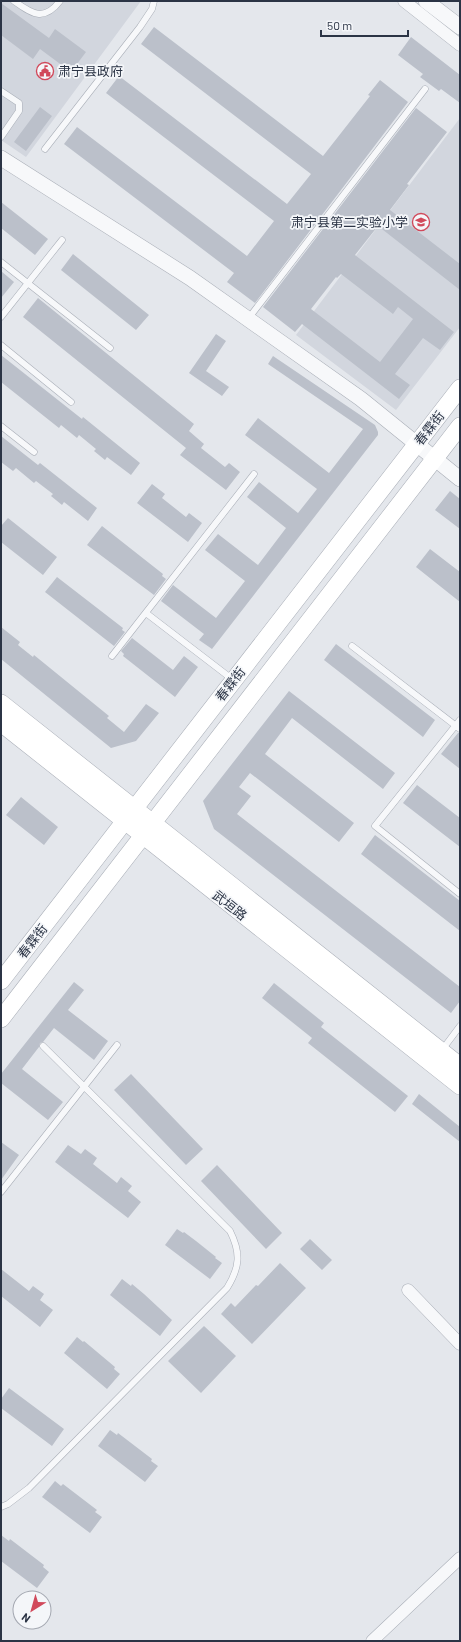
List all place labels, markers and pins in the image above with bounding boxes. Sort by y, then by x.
public building icon: 肃宁县政府 [35,61,55,81]
place label: 肃宁县政府 [58,63,123,79]
school or university icon: 肃宁县第二实验小学 [411,212,431,232]
place label: 肃宁县第二实验小学 [291,214,408,230]

